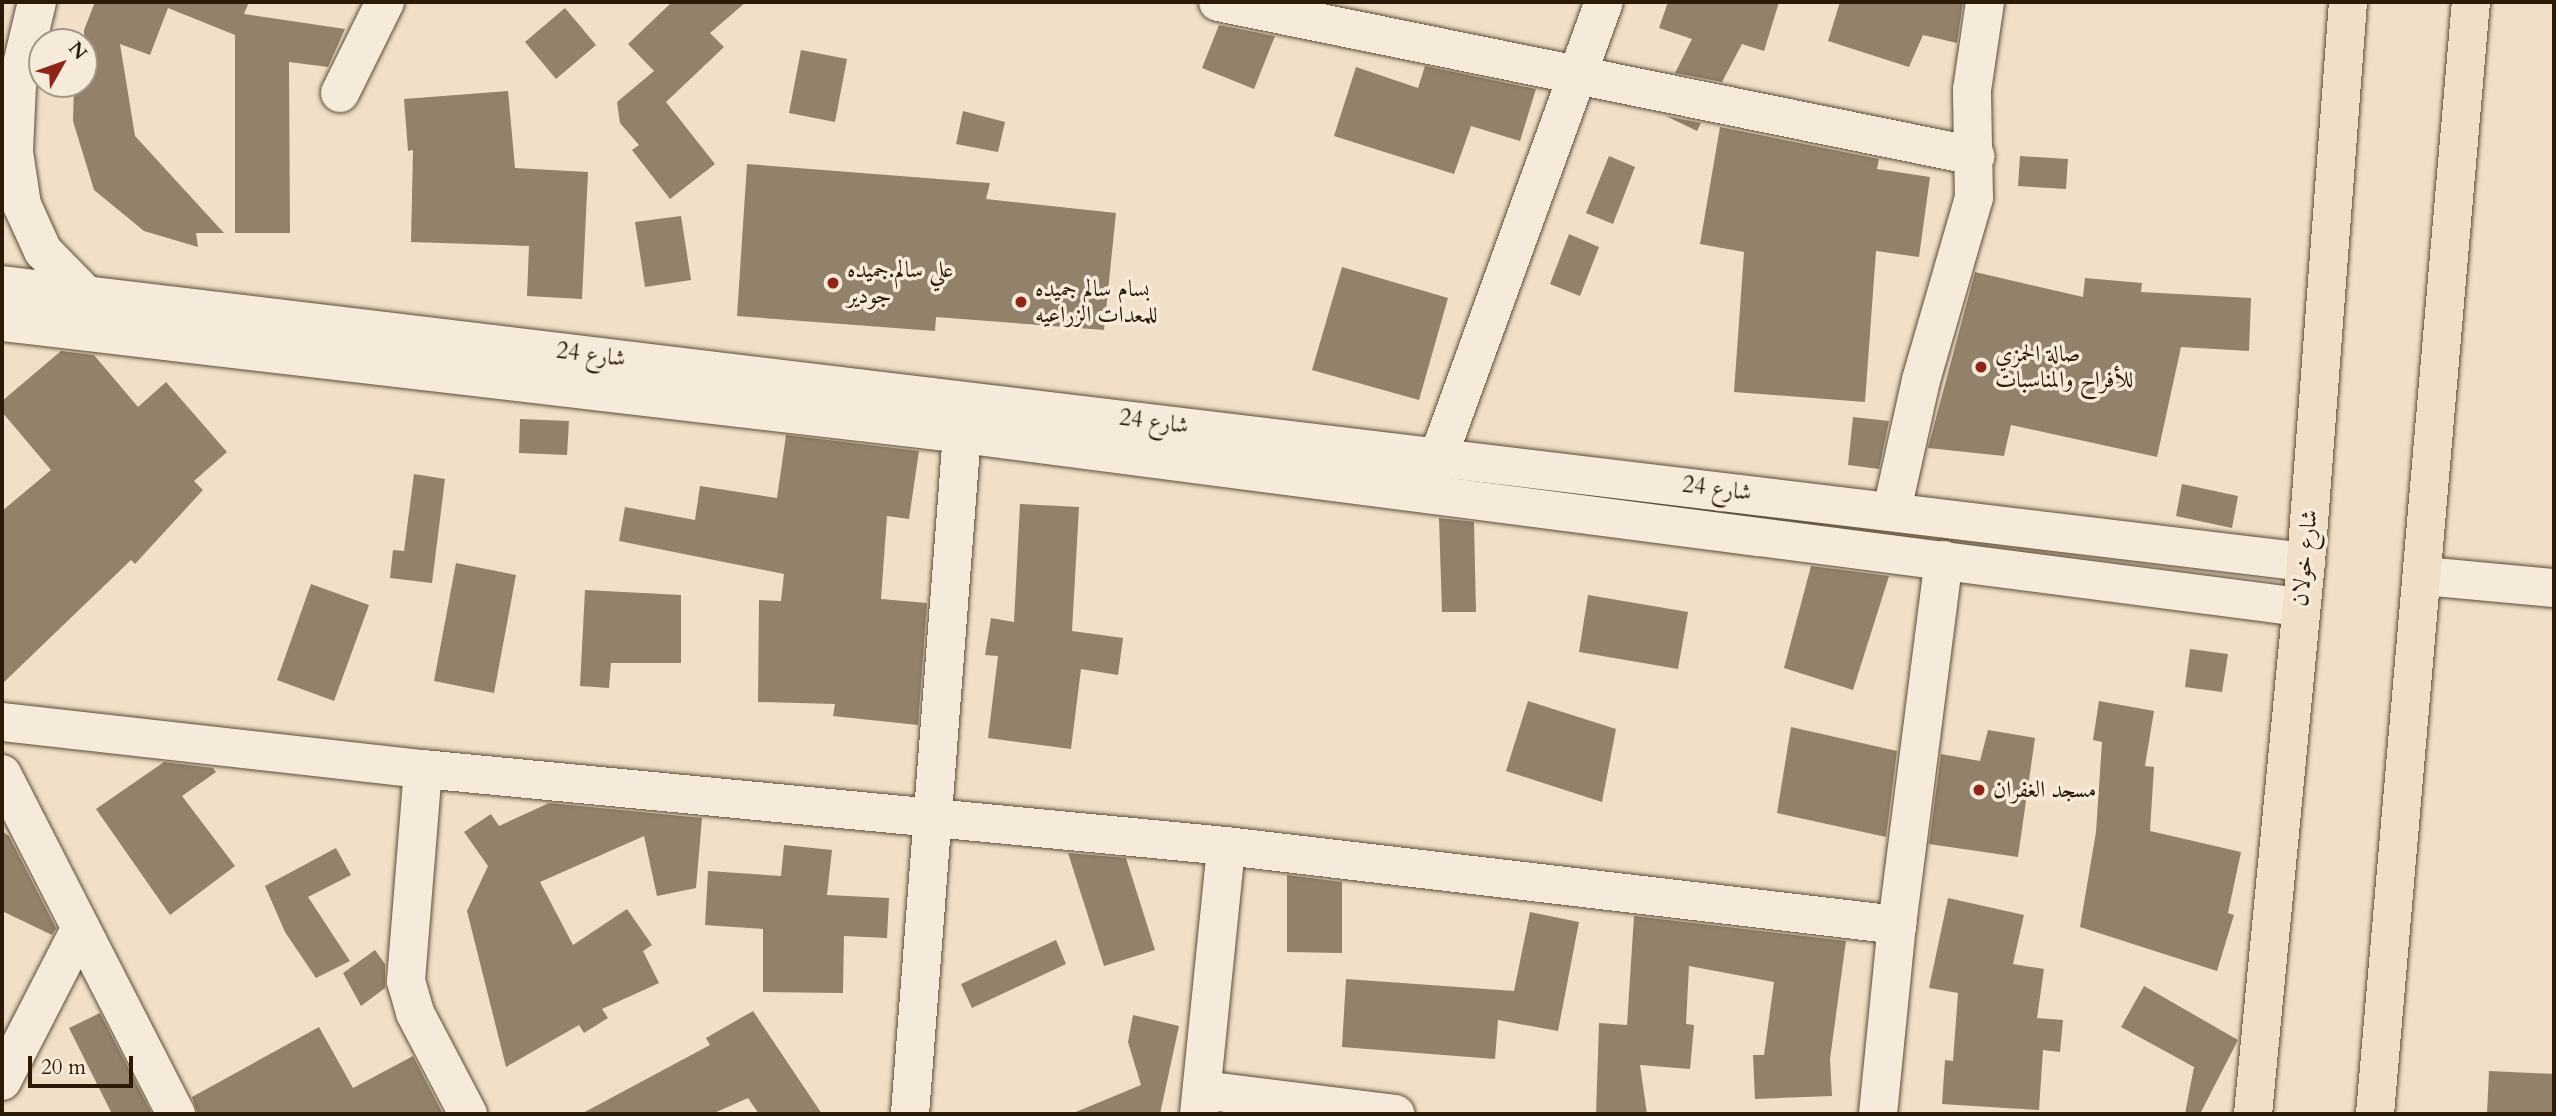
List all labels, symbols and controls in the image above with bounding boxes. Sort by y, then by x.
north arrow [28,28,98,98]
text: N [62,36,93,65]
place label: علي سالم.جميده جودير [847,256,953,310]
marker: علي سالم.جميده جودير [825,275,841,291]
place label: بسام سالم جميده للمعدات الزراعيه [1035,275,1158,329]
marker: بسام سالم جميده للمعدات الزراعيه [1013,294,1029,310]
street label: شارع 24 [555,337,627,373]
place label: صالة الحمزي للأفراح والمناسبات [1995,340,2133,394]
marker: صالة الحمزي للأفراح والمناسبات [1973,359,1989,375]
street label: شارع 24 [1118,404,1190,440]
street label: شارع 24 [1681,471,1753,507]
street label: شارع خولان [2286,508,2324,608]
place label: مسجد الغفران [1993,776,2096,804]
marker: مسجد الغفران [1971,782,1987,798]
scale bar [32,1042,136,1086]
text: 20 m [41,1053,86,1082]

